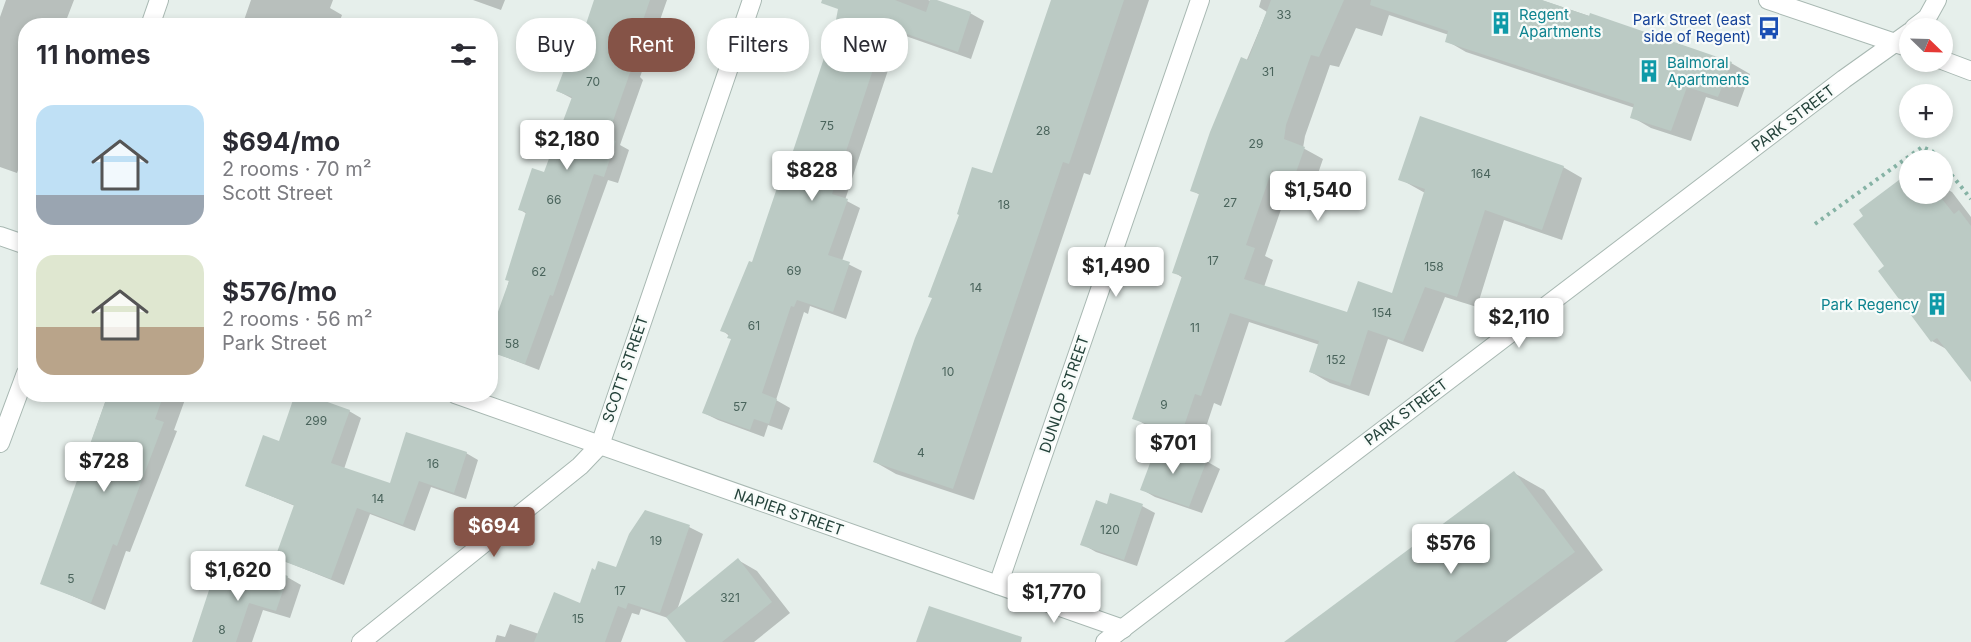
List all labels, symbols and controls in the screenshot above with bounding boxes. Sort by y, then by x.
place label: Regent Apartments [1519,5,1601,41]
house number: 33 [1277,7,1291,22]
building icon: Regent Apartments [1488,10,1514,36]
place label: Park Street (east side of Regent) [1633,10,1751,46]
bus stop icon: Park Street (east side of Regent) [1756,15,1782,41]
chip: Buy [516,18,596,72]
chip: Rent [608,18,695,72]
chip: Filters [707,18,809,72]
chip: New [821,18,908,72]
north arrow [1899,18,1953,72]
map controls [1899,18,1953,204]
icon: filters [447,38,480,71]
text: 11 homes [36,39,151,70]
place label: Balmoral Apartments [1667,53,1749,89]
building icon: Balmoral Apartments [1636,58,1662,84]
house number: 31 [1262,64,1274,79]
house number: 70 [586,74,600,89]
street label: PARK STREET [1748,80,1838,156]
button: + [1899,84,1953,138]
house number: 75 [820,118,834,133]
pin: $2,180 [518,120,616,171]
house number: 28 [1036,123,1050,138]
text: $694/mo [222,126,340,157]
text: $2,180 [534,127,600,151]
icon: home [84,129,156,201]
house number: 29 [1249,136,1263,151]
button: − [1899,150,1953,204]
pin: $828 [776,151,848,202]
text: 2 rooms · 70 m² [222,157,372,181]
text: $828 [786,158,838,182]
house number: 164 [1471,166,1491,181]
pin: $1,540 [1269,171,1367,222]
text: $1,540 [1284,178,1352,202]
text: Scott Street [222,181,333,205]
house number: 66 [547,192,561,207]
house number: 27 [1223,195,1237,210]
house number: 18 [998,197,1010,212]
pin: $1,490 [1067,247,1165,298]
house number: 17 [1207,253,1219,268]
text: $1,490 [1082,254,1150,278]
house number: 158 [1424,259,1444,274]
house number: 69 [787,263,801,278]
house number: 62 [532,264,546,279]
text: $576/mo [222,276,337,307]
icon: home [84,279,156,351]
house number: 14 [970,280,983,295]
building icon: Park Regency [1924,291,1950,317]
place label: Park Regency [1821,295,1920,314]
pin: $2,110 [1470,298,1568,349]
house number: 154 [1372,305,1392,320]
text: $2,110 [1488,305,1550,329]
text: 2 rooms · 56 m² [222,307,373,331]
street label: SCOTT STREET [598,313,652,425]
house number: 61 [748,318,760,333]
house number: 11 [1190,320,1200,335]
text: Park Street [222,331,327,355]
street label: DUNLOP STREET [1035,333,1093,455]
house number: 58 [505,336,519,351]
house number: 152 [1326,352,1346,367]
house number: 10 [942,364,954,379]
street label: PARK STREET [1361,374,1451,450]
house number: 9 [1160,397,1168,412]
house number: 57 [733,399,747,414]
house number: 299 [305,413,327,428]
pin: $701 [1137,424,1209,475]
text: $701 [1150,431,1196,455]
pin: $728 [68,442,140,493]
house number: 4 [917,445,925,460]
text: $728 [79,449,129,473]
house number: 16 [427,456,439,471]
street label: NAPIER STREET [732,484,846,540]
house number: 14 [372,491,385,506]
pin: $694 [458,507,530,558]
text: $694 [468,514,520,538]
house number: 120 [1100,522,1120,537]
pin: $576 [1415,524,1487,575]
text: $576 [1426,531,1476,555]
house number: 19 [650,533,662,548]
pin: $1,620 [189,551,287,602]
text: $1,620 [205,558,271,582]
house number: 5 [67,571,75,586]
pin: $1,770 [1005,573,1103,624]
text: $1,770 [1022,580,1086,604]
house number: 17 [614,583,626,598]
house number: 321 [720,590,740,605]
house number: 15 [572,611,584,626]
house number: 8 [218,622,226,637]

